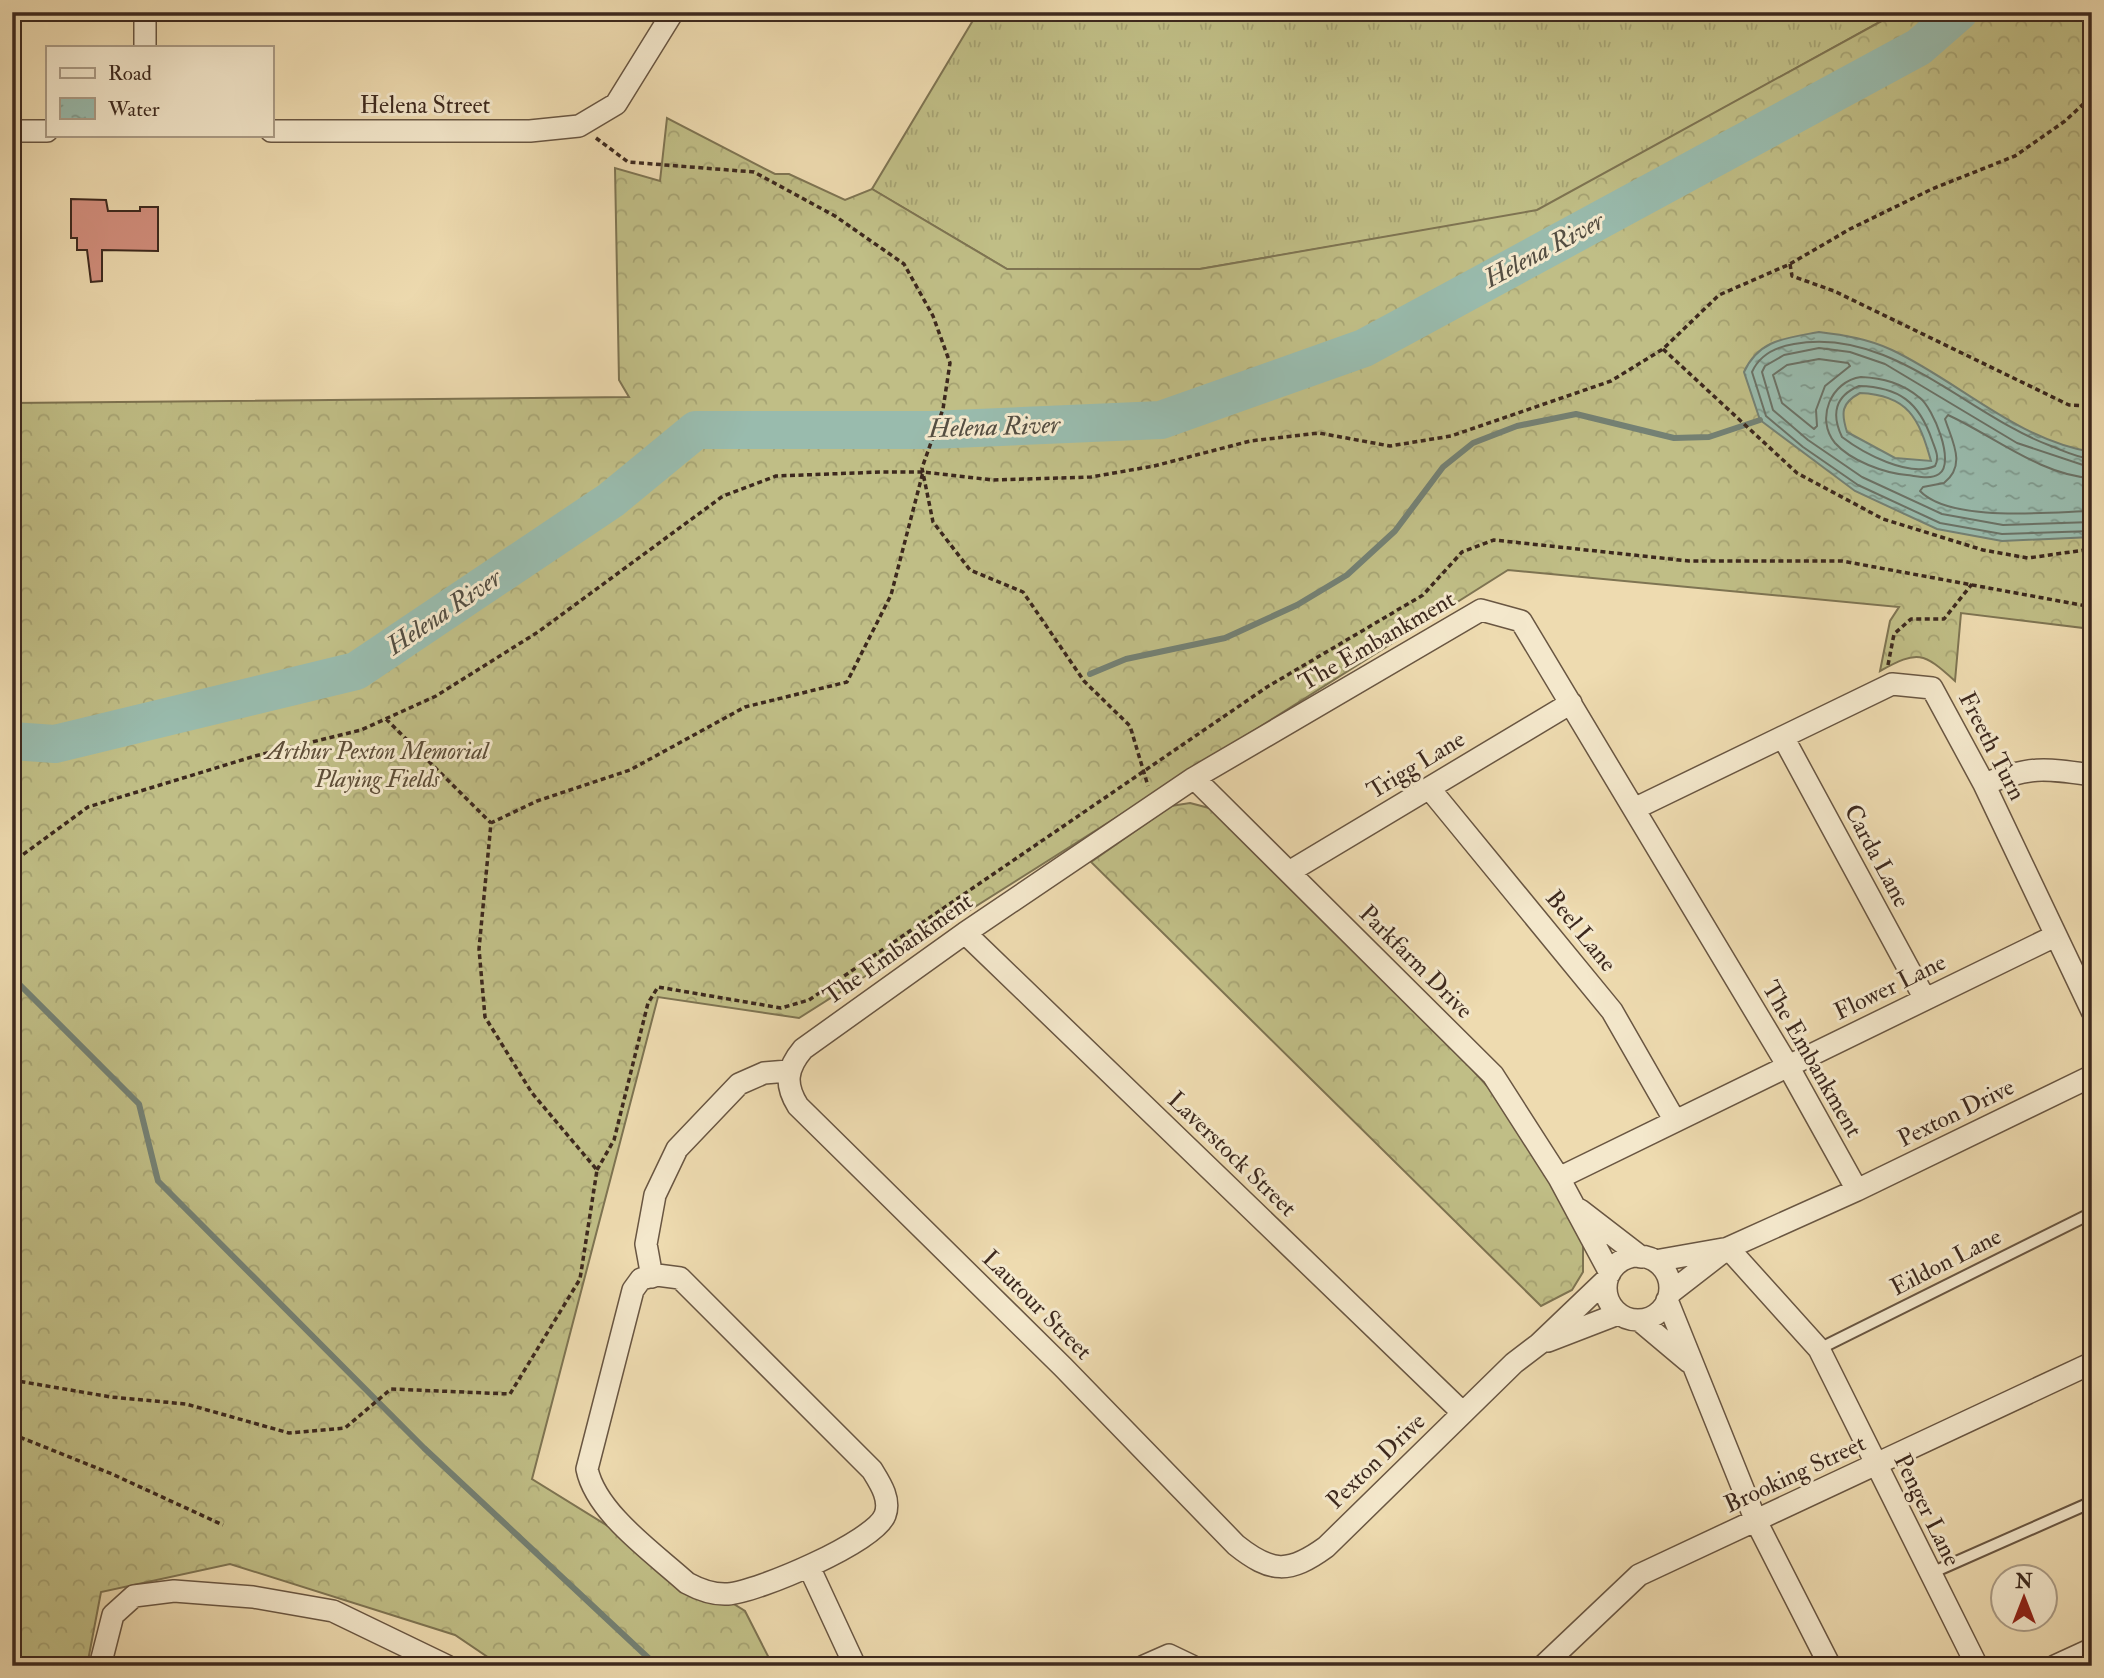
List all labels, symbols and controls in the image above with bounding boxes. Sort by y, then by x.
legend [46,46,273,136]
text: Road [108,60,153,87]
street label: Helena Street [360,90,491,121]
text: Water [107,96,160,123]
water label: Helena River [1477,204,1611,296]
water label: Helena River [927,409,1062,445]
water label: Helena River [380,561,509,663]
street label: The Embankment [1293,584,1461,698]
street label: Freeth Turn [1951,686,2033,806]
street label: Trigg Lane [1361,724,1471,806]
park label: Arthur Pexton Memorial Playing Fields [263,736,491,795]
street label: Carda Lane [1837,799,1917,913]
street label: Beel Lane [1539,884,1623,978]
street label: The Embankment [817,886,979,1012]
street label: Parkfarm Drive [1352,898,1480,1026]
street label: Flower Lane [1829,947,1951,1027]
street label: The Embankment [1755,975,1869,1143]
street label: Pexton Drive [1893,1072,2019,1154]
street label: Laverstock Street [1161,1085,1303,1223]
street label: Eildon Lane [1885,1221,2007,1303]
street label: Lautour Street [975,1243,1099,1367]
street label: Pexton Drive [1320,1406,1432,1516]
street label: Brooking Street [1719,1428,1871,1520]
street label: Penger Lane [1886,1449,1968,1571]
north arrow [1988,1562,2058,1632]
text: N [2014,1570,2033,1594]

